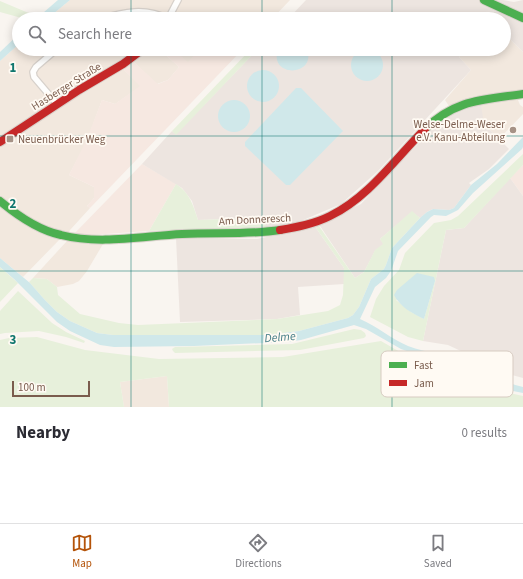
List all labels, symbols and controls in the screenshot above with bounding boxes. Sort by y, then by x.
search box [12,12,511,56]
icon: search [26,23,48,45]
text: Search here [58,24,132,45]
text: 1 [10,59,17,77]
street label: Hasberger Straße [29,59,104,114]
place label: Welse-Delme-Weser e.V. Kanu-Abteilung [413,117,505,145]
marker: Welse-Delme-Weser e.V. Kanu-Abteilung [508,125,518,135]
place label: Neuenbrücker Weg [18,132,106,147]
marker: Neuenbrücker Weg [5,134,15,144]
text: 2 [10,195,17,213]
street label: Am Donneresch [219,210,292,229]
water label: Delme [264,328,297,347]
text: 3 [10,331,17,349]
legend [381,351,513,397]
text: Fast [414,358,433,373]
text: Jam [414,376,434,391]
scale bar [12,379,90,398]
text: 100 m [18,380,46,395]
text: Nearby [16,421,70,445]
text: 0 results [462,424,507,442]
tab: Map [71,532,93,571]
tab: Directions [235,532,282,571]
tab: Saved [424,532,452,571]

